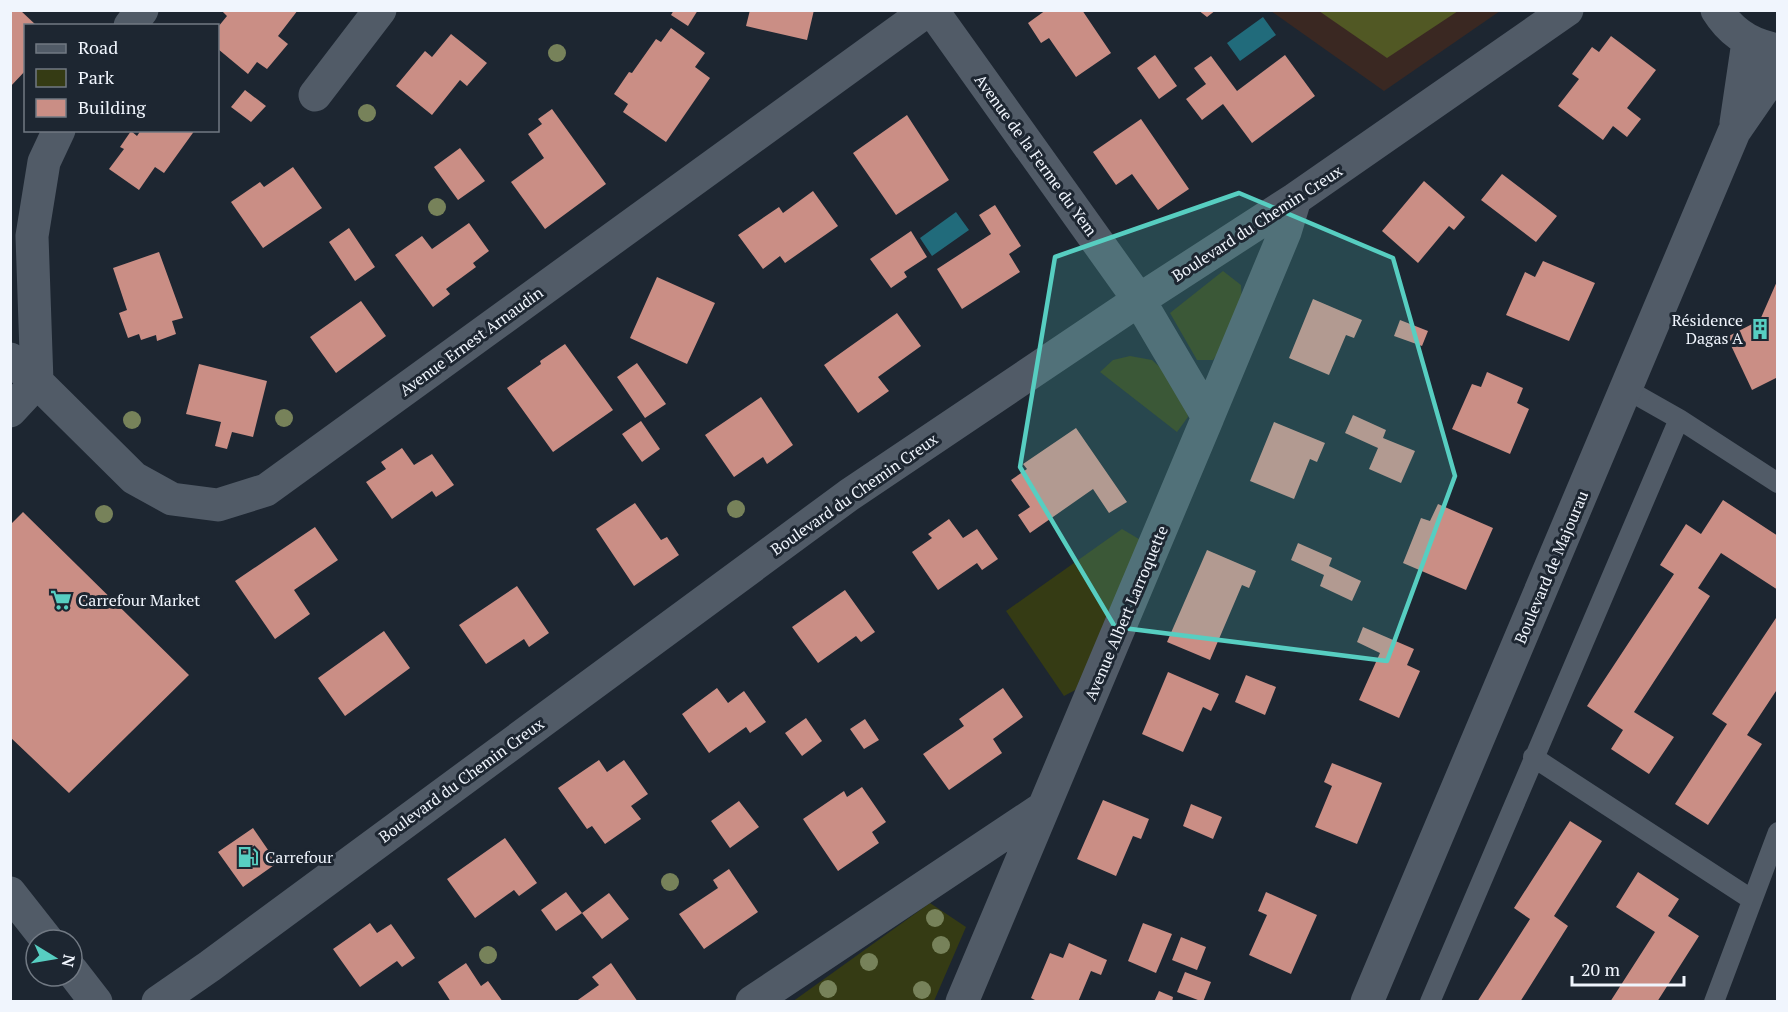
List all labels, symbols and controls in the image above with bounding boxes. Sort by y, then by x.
legend [24,24,219,132]
text: Road [78,35,118,59]
text: Park [78,65,115,89]
street label: Avenue de la Ferme du Yem [970,70,1102,241]
text: Building [78,95,146,119]
street label: Boulevard du Chemin Creux [1167,159,1347,286]
street label: Avenue Ernest Arnaudin [395,281,548,401]
place label: Résidence Dagas A [1672,309,1743,349]
building icon: Résidence Dagas A [1748,317,1772,341]
street label: Boulevard du Chemin Creux [766,427,942,560]
street label: Boulevard de Majourau [1509,487,1593,647]
street label: Avenue Albert Larroquette [1079,522,1173,704]
supermarket icon: Carrefour Market [49,588,73,612]
place label: Carrefour Market [78,589,200,611]
street label: Boulevard du Chemin Creux [374,712,549,847]
fuel station icon: Carrefour [236,845,260,869]
place label: Carrefour [265,846,334,868]
north arrow [24,928,84,988]
scale bar [1572,949,1684,987]
text: N [57,953,81,969]
text: 20 m [1581,957,1621,981]

